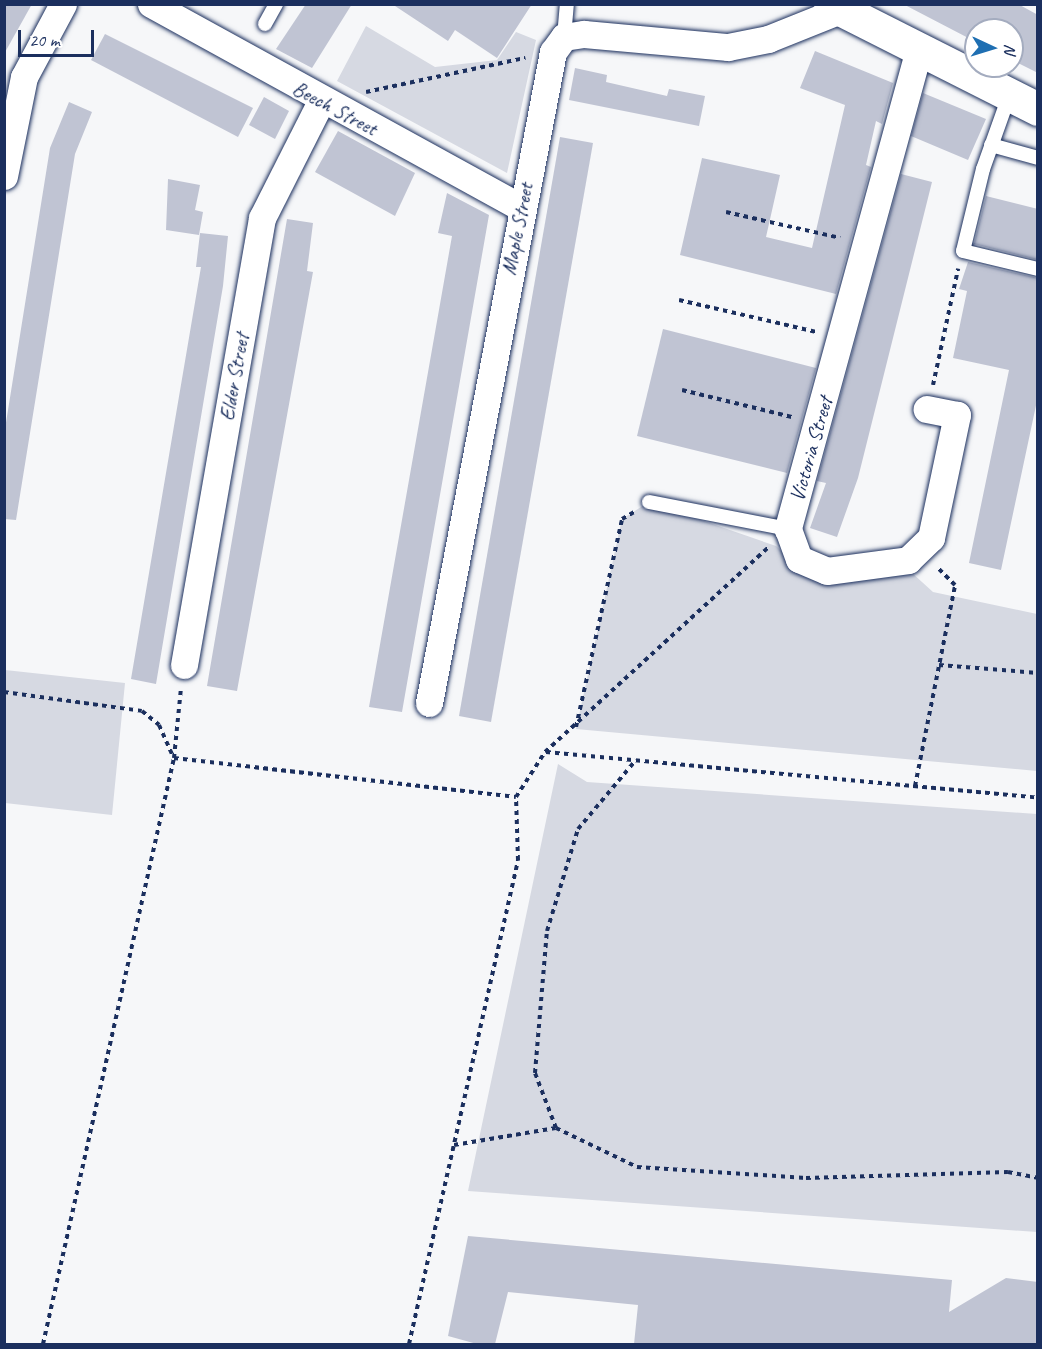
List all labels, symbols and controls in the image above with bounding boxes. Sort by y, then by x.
scale bar [21,18,98,56]
north arrow [964,18,1024,78]
text: 20 m [29,29,60,51]
text: N [1000,43,1020,55]
street label: Beech Street [288,75,382,141]
street label: Maple Street [496,181,538,277]
street label: Elder Street [214,331,254,423]
street label: Victoria Street [784,394,838,504]

